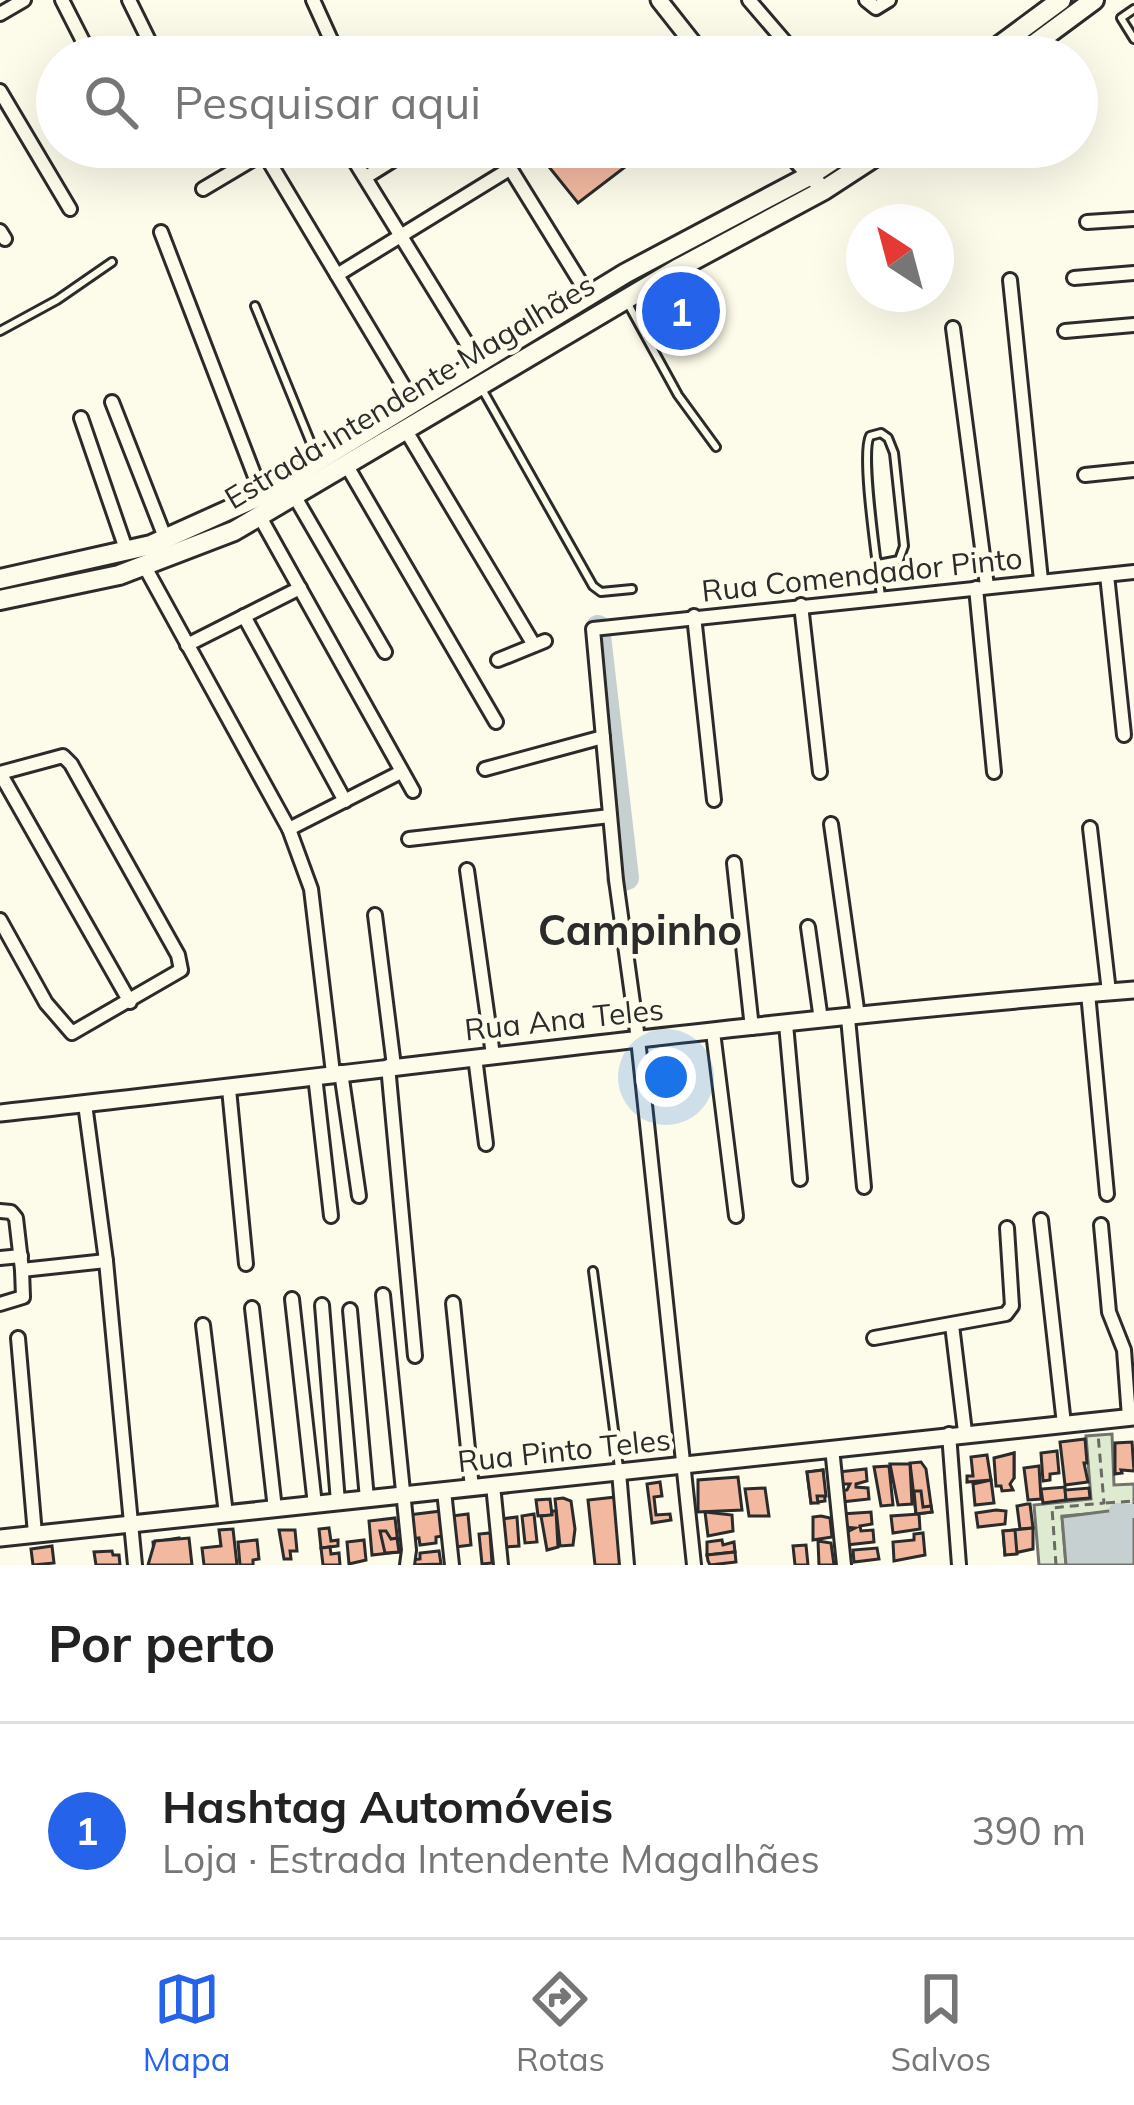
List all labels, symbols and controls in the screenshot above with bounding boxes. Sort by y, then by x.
search box [36,36,1098,168]
icon: search [78,69,144,135]
text: Pesquisar aqui [174,74,481,130]
north arrow [846,204,954,312]
street label: Estrada Intendente Magalhães [218,265,601,517]
pin: 1 [642,266,720,356]
street label: Rua Comendador Pinto [700,538,1024,610]
district label: Campinho [538,903,742,956]
street label: Rua Ana Teles [463,990,665,1048]
your location [636,1047,696,1107]
street label: Rua Pinto Teles [456,1420,672,1480]
text: Por perto [48,1611,275,1675]
text: Hashtag Automóveis [162,1778,613,1834]
text: 1 [75,1806,99,1855]
text: 390 m [971,1806,1086,1855]
text: Loja · Estrada Intendente Magalhães [162,1834,820,1883]
tab: Mapa [143,1966,231,2079]
tab: Rotas [516,1966,605,2079]
tab: Salvos [890,1966,991,2079]

